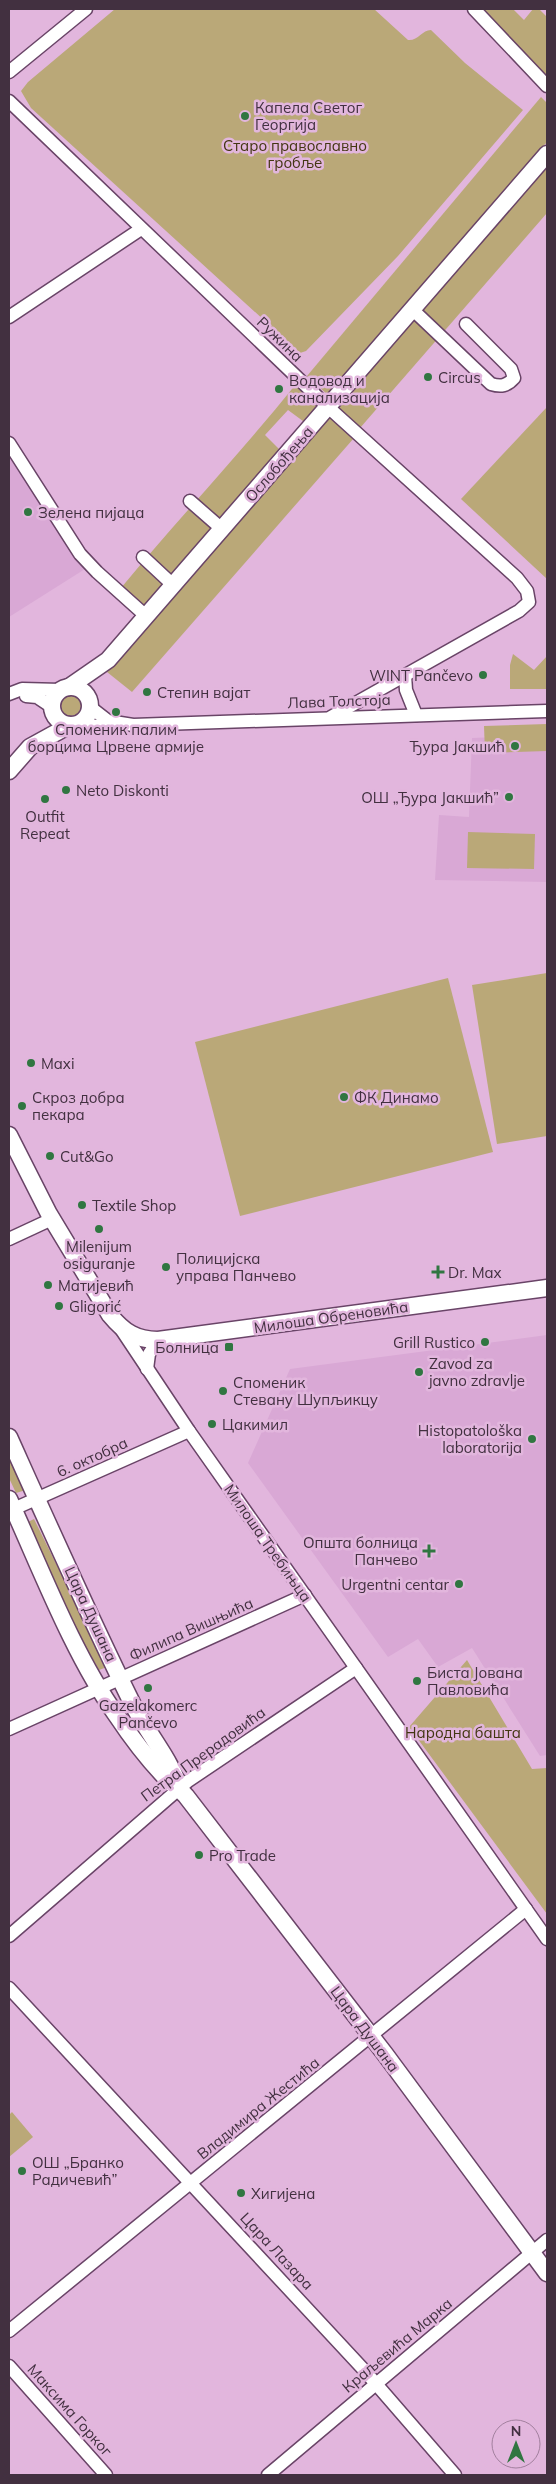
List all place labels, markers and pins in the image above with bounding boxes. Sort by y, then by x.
place label: Капела Светог Георгија [255,98,363,134]
marker: Капела Светог Георгија [239,110,251,122]
place label: Circus [438,368,481,387]
place label: Водовод и канализација [289,371,390,407]
marker: Circus [422,371,434,383]
marker: Водовод и канализација [273,383,285,395]
place label: Зелена пијаца [38,503,144,522]
marker: Зелена пијаца [22,506,34,518]
place label: WINT Pančevo [369,666,473,685]
marker: WINT Pančevo [477,669,489,681]
place label: Степин вајат [157,683,250,702]
marker: Степин вајат [141,686,153,698]
marker: Споменик палим борцима Црвене армије [110,706,122,718]
place label: Споменик палим борцима Црвене армије [28,720,204,756]
place label: Ђура Јакшић [410,737,505,756]
marker: Ђура Јакшић [509,740,521,752]
place label: Neto Diskonti [76,781,169,800]
marker: Neto Diskonti [60,784,72,796]
place label: ОШ „Ђура Јакшић” [361,788,499,807]
marker: ОШ „Ђура Јакшић” [503,791,515,803]
marker: Outfit Repeat [39,793,51,805]
place label: Outfit Repeat [20,807,70,843]
place label: Maxi [41,1054,74,1073]
marker: Maxi [25,1057,37,1069]
place label: Скроз добра пекара [32,1088,125,1124]
place label: ФК Динамо [354,1088,439,1107]
marker: ФК Динамо [338,1091,350,1103]
marker: Скроз добра пекара [16,1100,28,1112]
place label: Cut&Go [60,1147,114,1166]
marker: Cut&Go [44,1150,56,1162]
place label: Textile Shop [92,1196,176,1215]
marker: Textile Shop [76,1199,88,1211]
marker: Milenijum osiguranje [93,1223,105,1235]
place label: Milenijum osiguranje [63,1237,135,1273]
place label: Полицијска управа Панчево [176,1249,296,1285]
marker: Полицијска управа Панчево [160,1261,172,1273]
place label: Dr. Max [448,1263,502,1282]
marker: Dr. Max [432,1266,444,1278]
place label: Матијевић [58,1276,134,1295]
marker: Матијевић [42,1279,54,1291]
place label: Gligorić [69,1297,121,1316]
marker: Gligorić [53,1300,65,1312]
place label: Grill Rustico [393,1333,475,1352]
marker: Grill Rustico [479,1336,491,1348]
place label: Болница [155,1338,219,1357]
marker: Болница [223,1341,235,1353]
place label: Zavod za javno zdravlje [428,1354,525,1390]
marker: Zavod za javno zdravlje [413,1366,425,1378]
place label: Споменик Стевану Шупљикцу [233,1373,378,1409]
marker: Споменик Стевану Шупљикцу [217,1385,229,1397]
place label: Цакимил [222,1415,288,1434]
marker: Цакимил [206,1418,218,1430]
place label: Histopatološka laboratorija [418,1421,522,1457]
marker: Histopatološka laboratorija [526,1433,538,1445]
place label: Општа болница Панчево [303,1533,418,1569]
marker: Општа болница Панчево [422,1544,436,1558]
place label: Urgentni centar [341,1575,450,1594]
marker: Urgentni centar [453,1578,465,1590]
place label: Биста Јована Павловића [427,1663,523,1699]
marker: Биста Јована Павловића [411,1675,423,1687]
marker: Gazelakomerc Pančevo [142,1682,154,1694]
place label: Gazelakomerc Pančevo [99,1696,197,1732]
place label: Pro Trade [209,1846,276,1865]
marker: Pro Trade [193,1849,205,1861]
place label: ОШ „Бранко Радичевић” [32,2153,124,2189]
marker: ОШ „Бранко Радичевић” [16,2165,28,2177]
place label: Хигијена [251,2184,315,2203]
marker: Хигијена [235,2187,247,2199]

